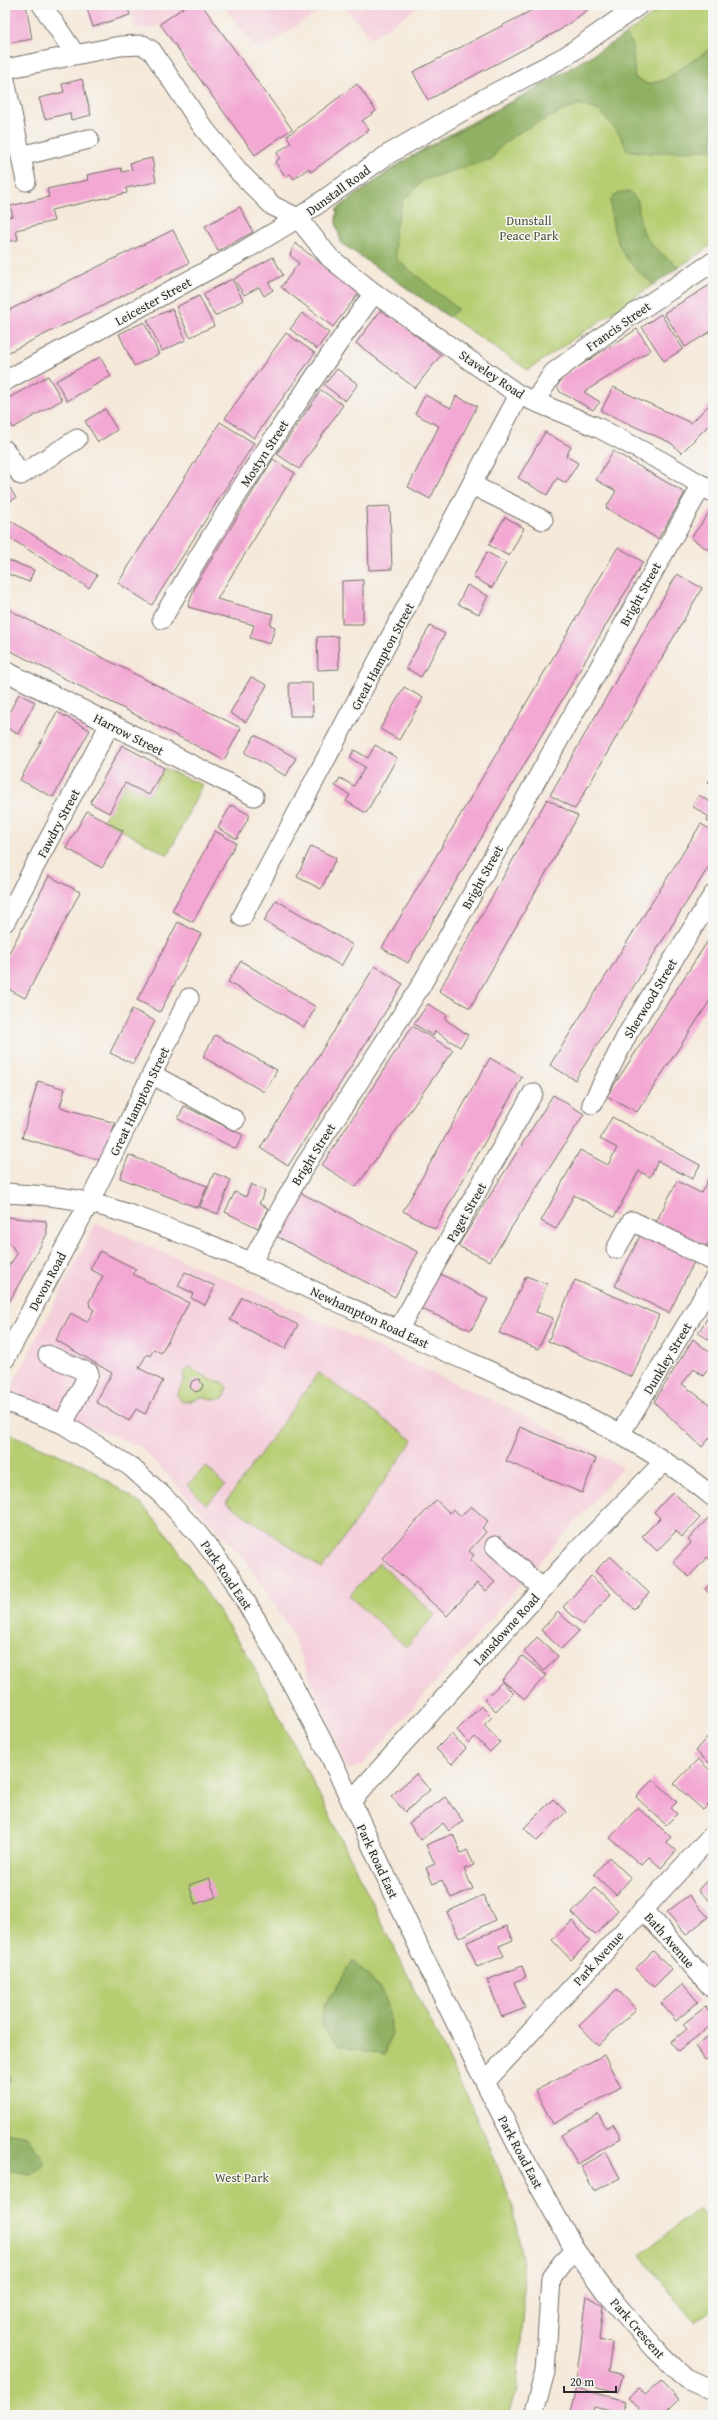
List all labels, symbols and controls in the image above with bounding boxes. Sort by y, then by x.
street label: Dunstall Road [302,161,374,220]
park label: Dunstall Peace Park [499,211,559,245]
street label: Leicester Street [112,272,195,330]
street label: Francis Street [582,297,655,356]
street label: Staveley Road [455,345,528,403]
street label: Mostyn Street [236,416,293,491]
street label: Bright Street [615,558,666,630]
street label: Great Hampton Street [346,599,419,713]
street label: Harrow Street [90,709,168,761]
street label: Fawdry Street [32,785,85,861]
street label: Bright Street [457,841,508,913]
street label: Sherwood Street [619,954,682,1042]
street label: Great Hampton Street [105,1043,174,1159]
street label: Bright Street [287,1119,340,1189]
street label: Paget Street [442,1179,491,1246]
street label: Devon Road [24,1248,71,1314]
street label: Newhampton Road East [307,1282,433,1353]
street label: Dunkley Street [638,1318,697,1398]
street label: Park Road East [196,1537,257,1614]
street label: Lansdowne Road [469,1589,544,1670]
street label: Park Road East [352,1821,403,1902]
street label: Bath Avenue [640,1908,699,1972]
street label: Park Avenue [569,1927,628,1990]
street label: Park Road East [493,2112,548,2193]
park label: West Park [215,2168,270,2187]
street label: Park Crescent [606,2294,670,2363]
scale bar [564,2368,616,2394]
text: 20 m [570,2373,594,2390]

